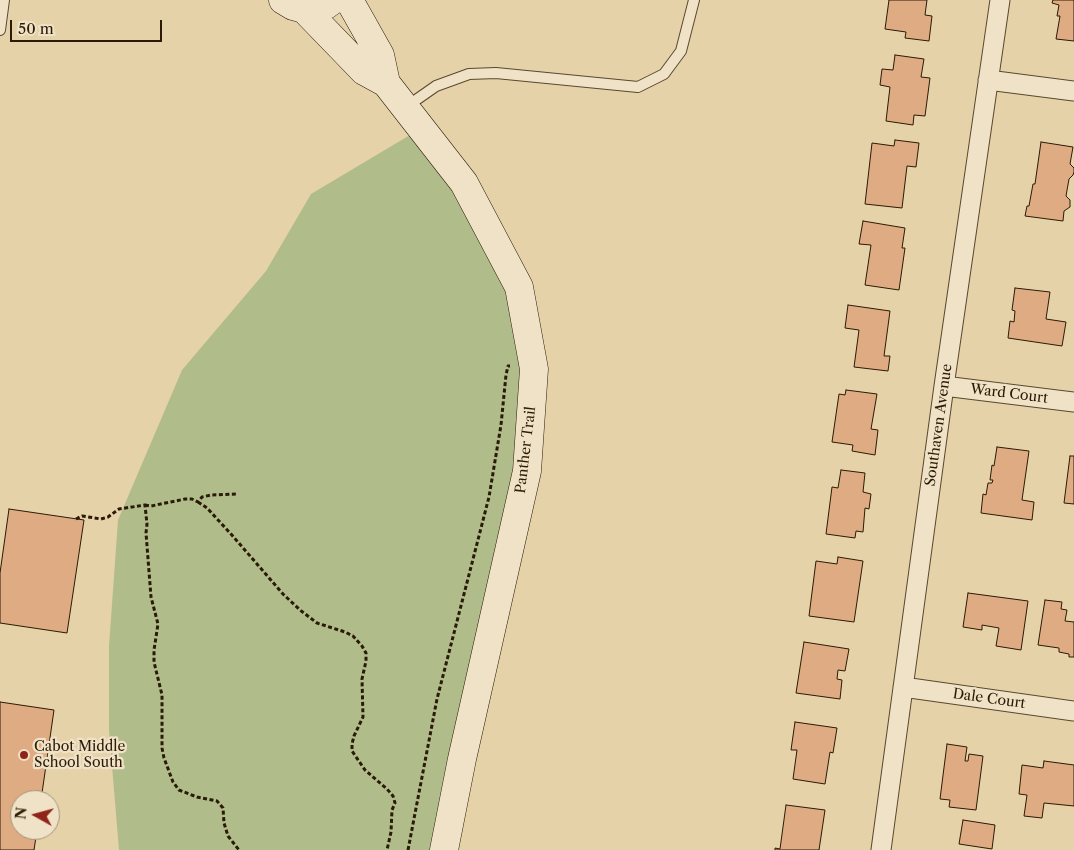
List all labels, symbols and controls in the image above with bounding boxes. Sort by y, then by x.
scale bar [12,10,165,42]
text: 50 m [18,19,54,38]
street label: Southaven Avenue [922,363,956,487]
street label: Ward Court [969,381,1049,407]
street label: Panther Trail [512,405,540,495]
street label: Dale Court [952,686,1026,712]
place label: Cabot Middle School South [34,739,125,772]
marker: Cabot Middle School South [18,749,30,761]
north arrow [10,790,60,840]
text: N [11,806,31,820]

